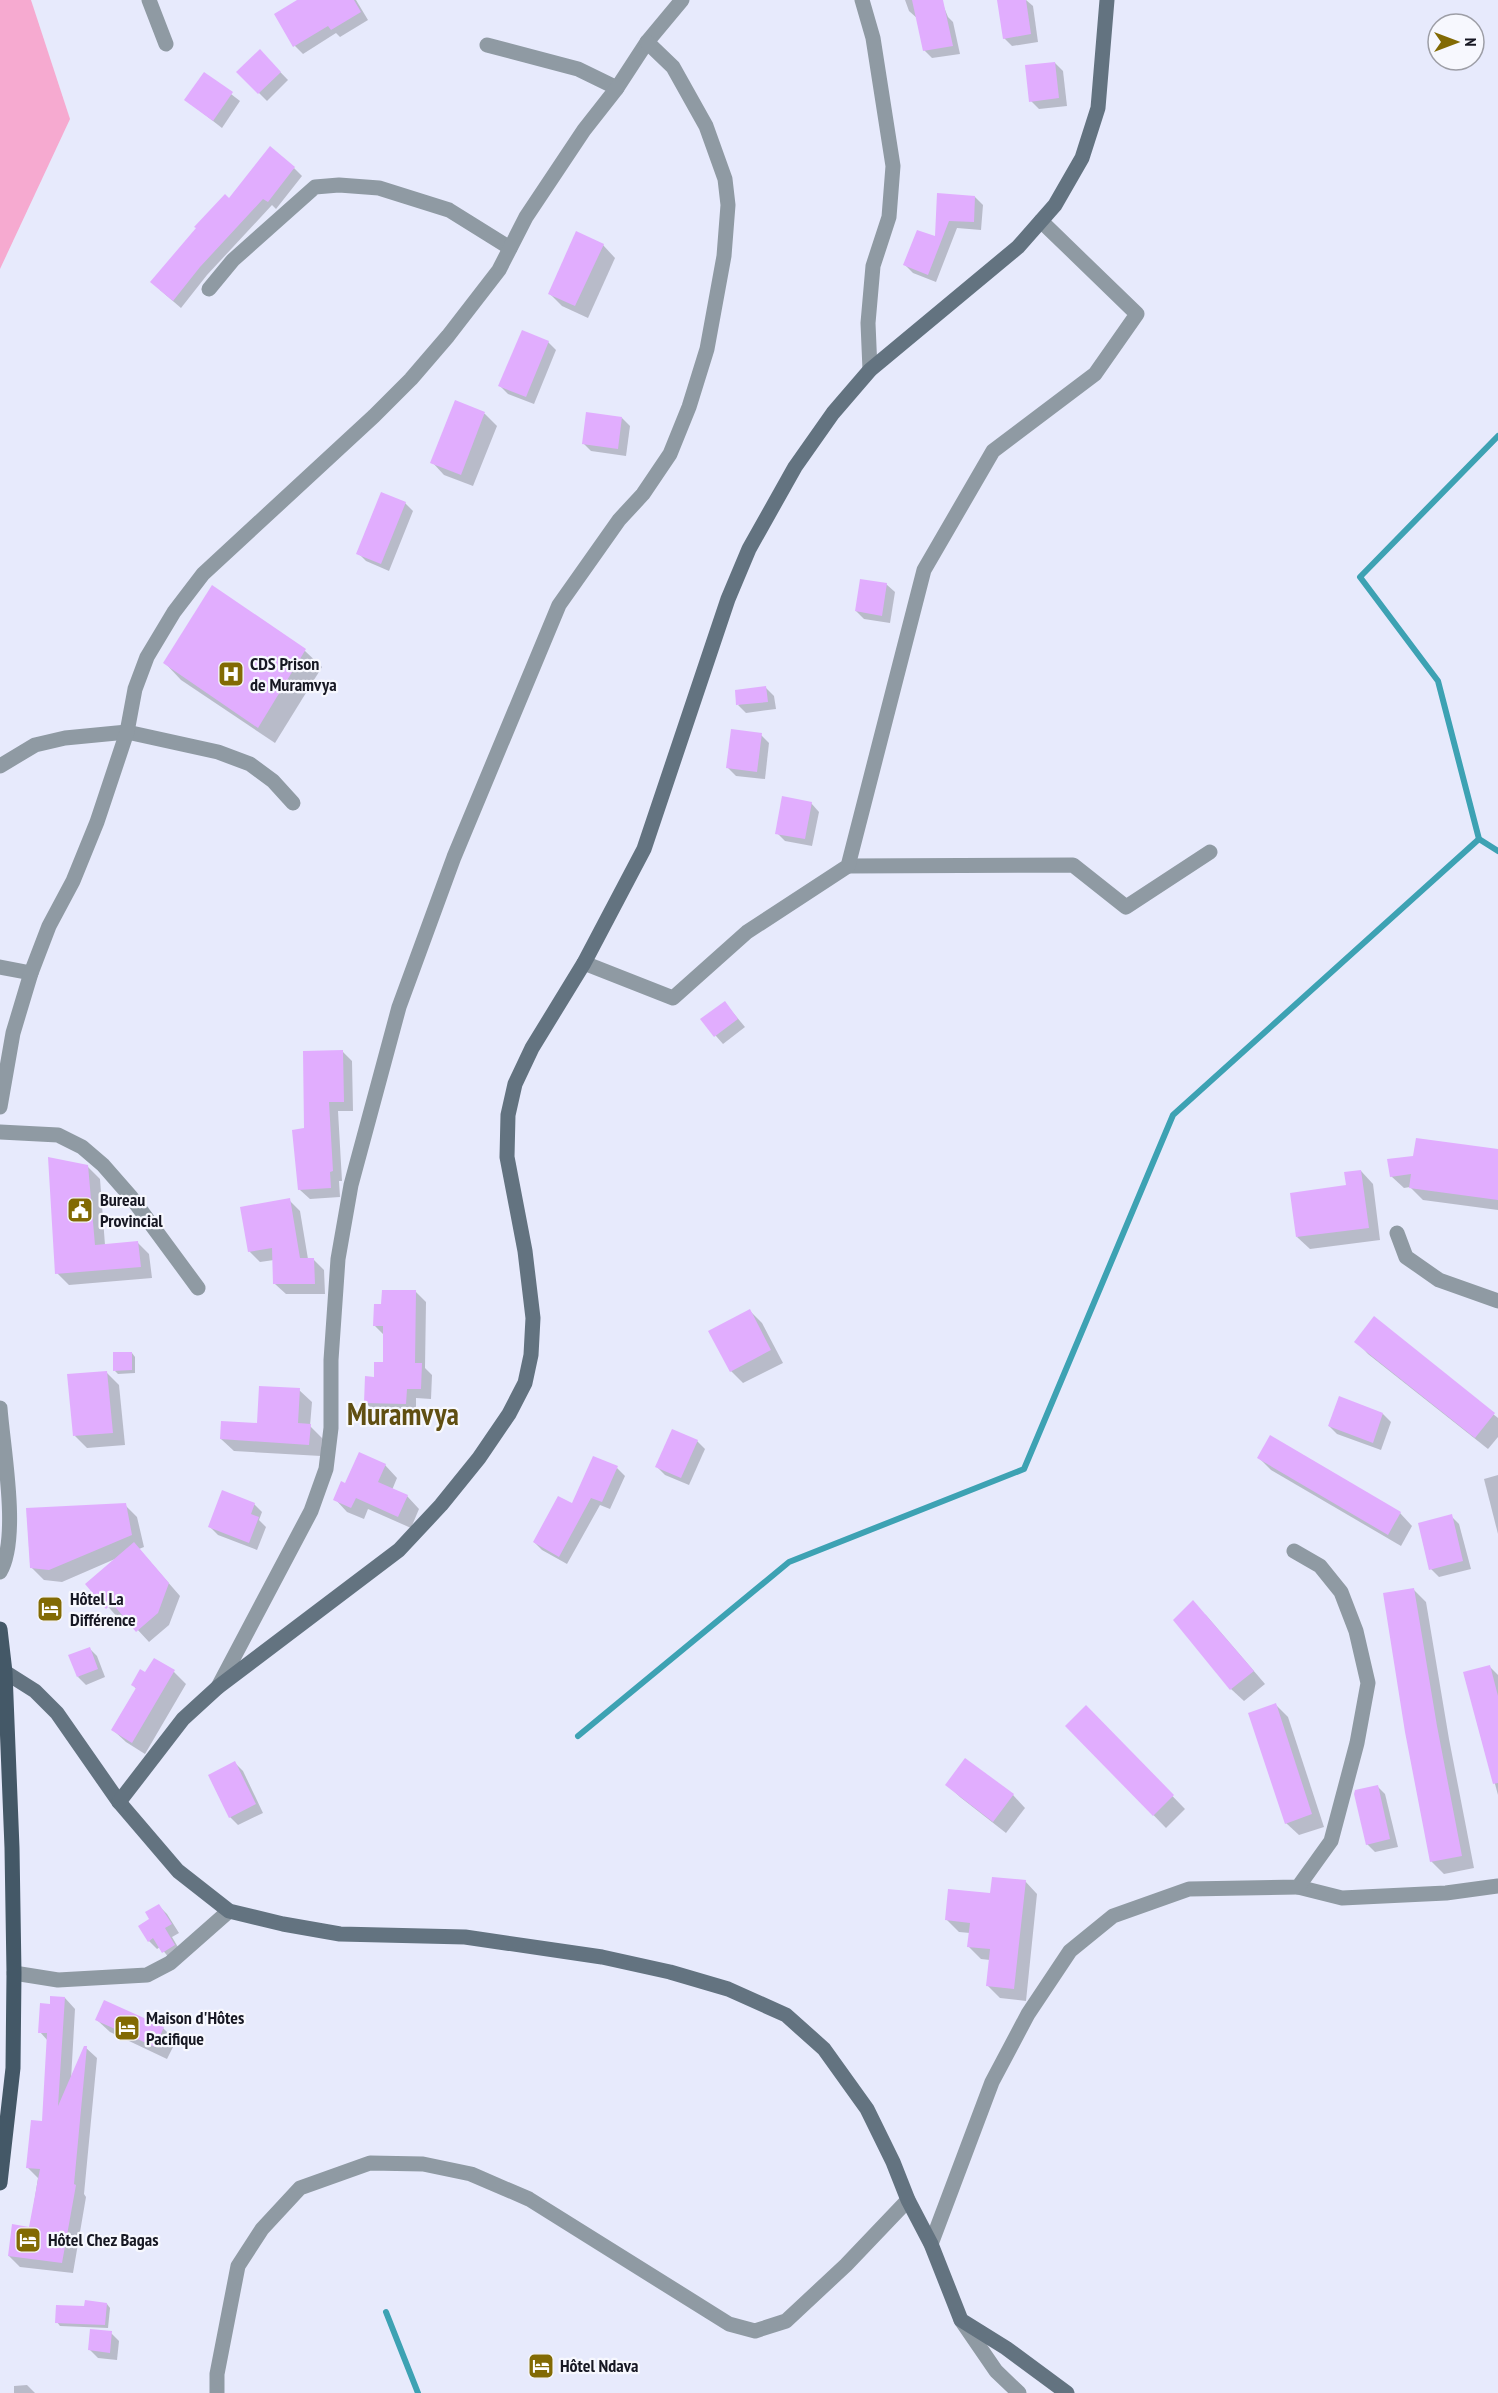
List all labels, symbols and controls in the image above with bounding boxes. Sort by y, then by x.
north arrow [1426,12,1486,72]
text: N [1461,38,1481,46]
place label: CDS Prison de Muramvya [250,652,337,696]
hospital icon: CDS Prison de Muramvya [216,659,246,689]
place label: Bureau Provincial [100,1188,163,1232]
public building icon: Bureau Provincial [65,1195,95,1225]
district label: Muramvya [347,1394,459,1433]
place label: Hôtel La Différence [70,1587,136,1631]
hotel icon: Hôtel La Différence [35,1594,65,1624]
place label: Maison d'Hôtes Pacifique [146,2006,244,2050]
hotel icon: Maison d'Hôtes Pacifique [112,2013,142,2043]
hotel icon: Hôtel Chez Bagas [13,2225,43,2255]
place label: Hôtel Chez Bagas [48,2228,158,2251]
hotel icon: Hôtel Ndava [526,2351,556,2381]
place label: Hôtel Ndava [560,2354,638,2377]

